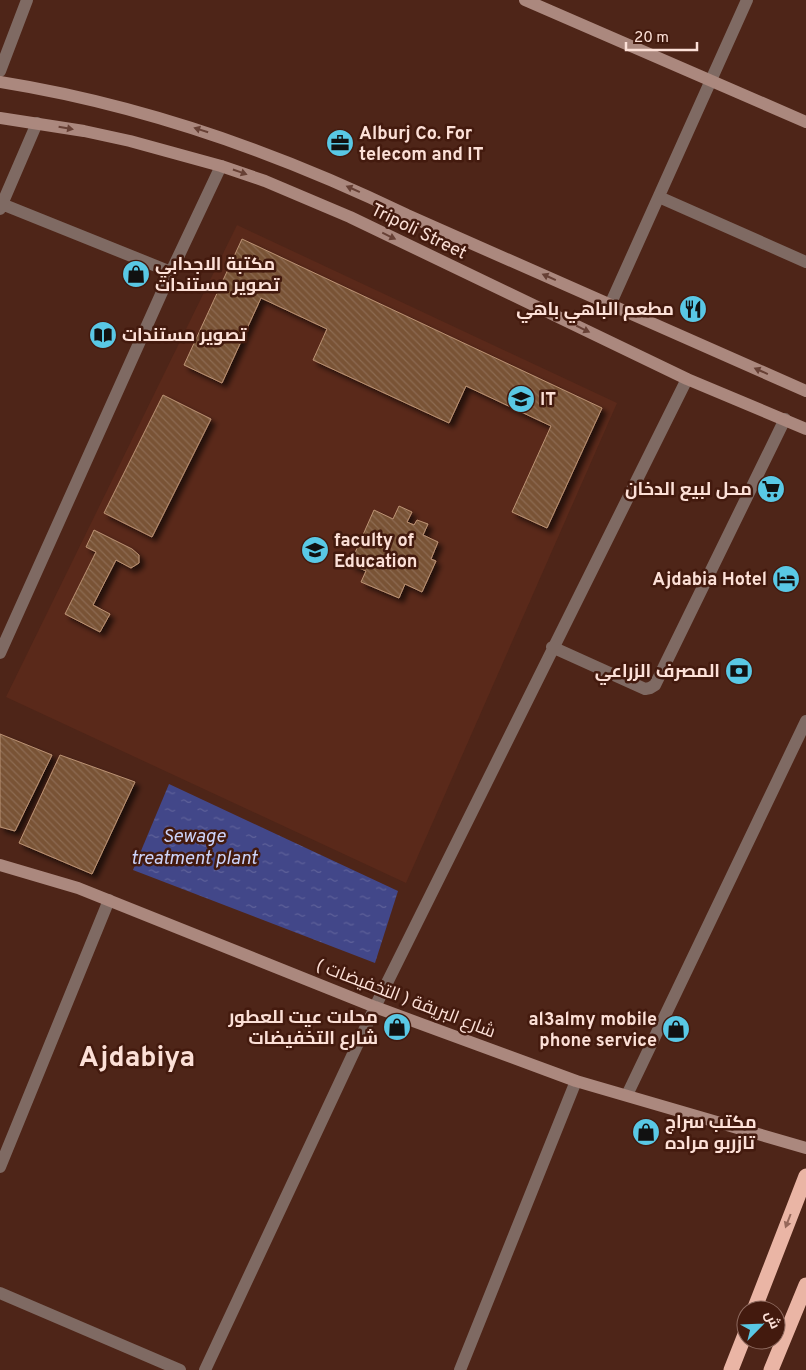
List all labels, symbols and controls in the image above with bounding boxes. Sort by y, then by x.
scale bar [626,20,697,52]
text: 20 m [634,29,669,48]
place label: Alburj Co. For telecom and IT [359,123,484,167]
one-way arrow [58,124,74,132]
one-way arrow [194,126,209,133]
office icon: Alburj Co. For telecom and IT [325,128,355,158]
one-way arrow [233,168,248,176]
one-way arrow [346,185,360,193]
street label: Tripoli Street [367,199,470,265]
one-way arrow [382,232,396,240]
place label: مكتبة الاجدابي تصوير مستندات [155,254,280,298]
shop icon: مكتبة الاجدابي تصوير مستندات [121,259,151,289]
one-way arrow [542,273,556,281]
restaurant icon: مطعم الباهي باهي [678,294,708,324]
place label: مطعم الباهي باهي [516,299,674,324]
library icon: تصوير مستندات [88,320,118,350]
place label: تصوير مستندات [122,325,247,348]
one-way arrow [576,325,590,333]
one-way arrow [754,367,768,375]
school or university icon: IT [506,384,536,414]
place label: IT [540,389,556,412]
supermarket icon: محل لبيع الدخان [756,474,786,504]
place label: محل لبيع الدخان [625,479,752,502]
place label: faculty of Education [334,530,417,574]
school or university icon: faculty of Education [300,535,330,565]
hotel icon: Ajdabia Hotel [771,564,801,594]
place label: Ajdabia Hotel [652,569,767,592]
bank icon: المصرف الزراعي [724,656,754,686]
place label: المصرف الزراعي [595,661,720,686]
water label: Sewage treatment plant [131,825,258,871]
street label: شارع البريقة ( التخفيضات ) [312,955,498,1044]
place label: محلات عيت للعطور شارع التخفيضات [228,1007,378,1051]
place label: al3almy mobile phone service [528,1009,657,1053]
shop icon: محلات عيت للعطور شارع التخفيضات [382,1012,412,1042]
shop icon: al3almy mobile phone service [661,1014,691,1044]
district label: Ajdabiya [79,1041,195,1077]
place label: مكتب سراج تازربو مراده [665,1112,757,1156]
shop icon: مكتب سراج تازربو مراده [631,1117,661,1147]
one-way arrow [784,1214,792,1228]
north arrow [736,1300,786,1350]
text: ش [760,1308,784,1332]

